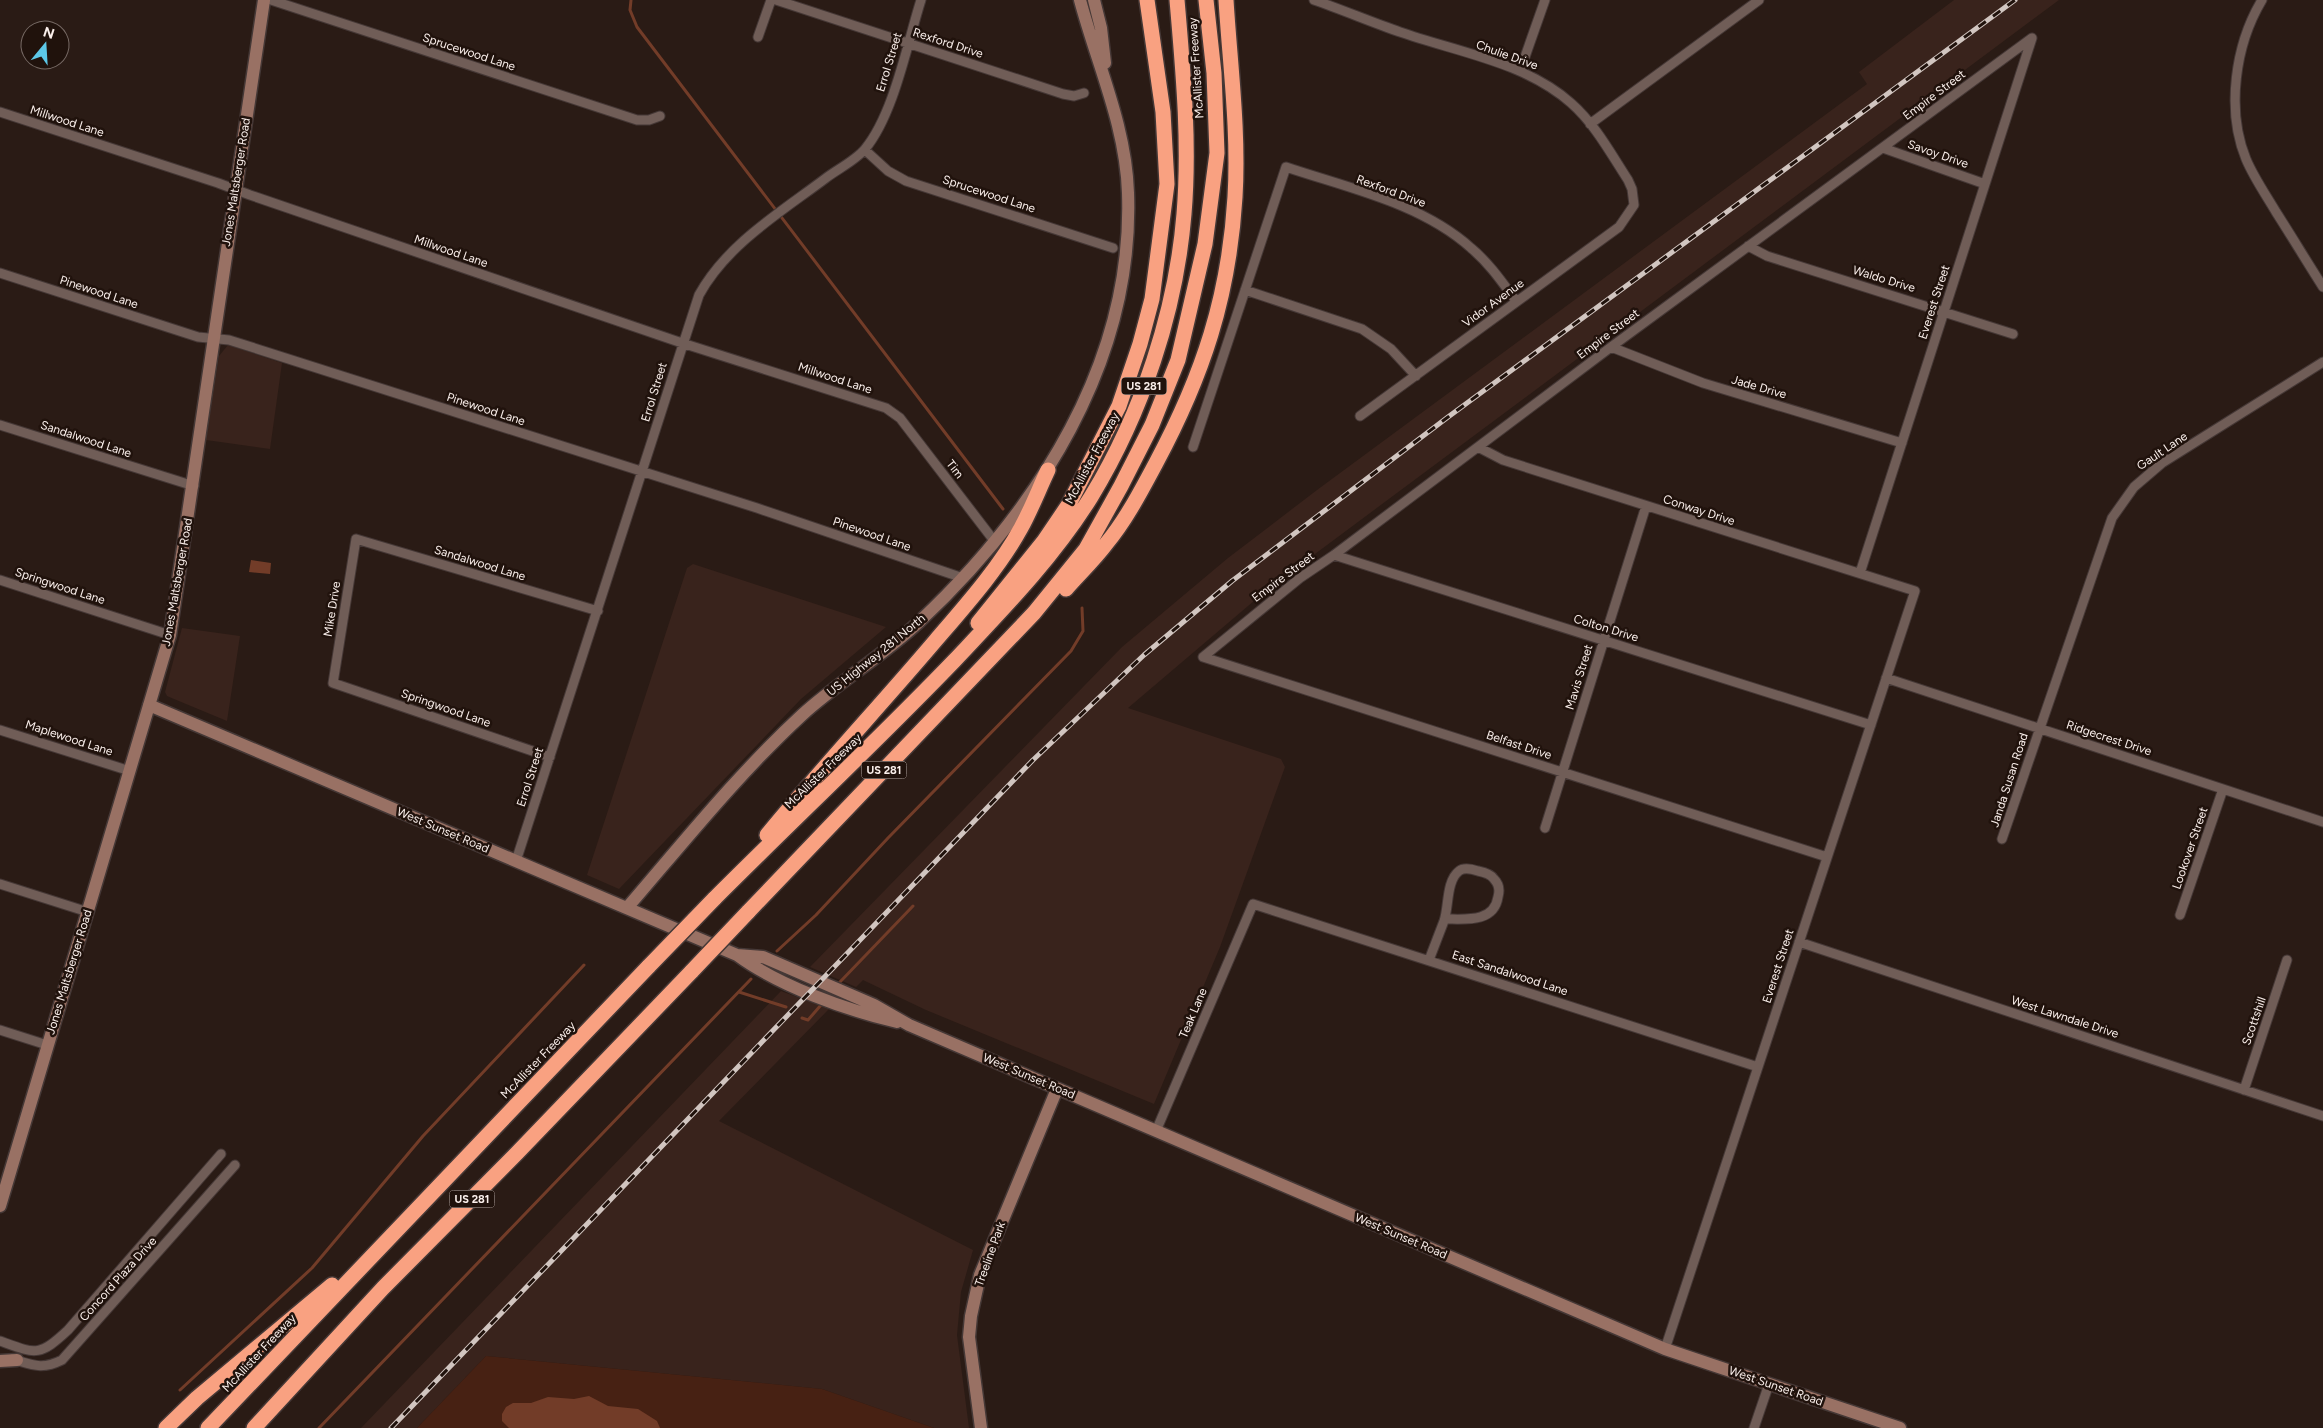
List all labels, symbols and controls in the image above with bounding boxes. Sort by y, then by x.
street label: McAllister Freeway [1185,16,1207,119]
north arrow [20,20,70,70]
text: N [41,23,57,43]
street label: Rexford Drive [911,25,985,61]
street label: Sprucewood Lane [421,30,518,74]
street label: Errol Street [873,30,905,93]
street label: Chulie Drive [1474,37,1540,73]
street label: Empire Street [1900,67,1968,123]
street label: Millwood Lane [28,102,106,140]
street label: Jones Maltsberger Road [219,117,253,247]
street label: Savoy Drive [1906,137,1971,171]
street label: Sprucewood Lane [941,172,1038,216]
street label: Rexford Drive [1354,172,1428,210]
street label: Millwood Lane [412,232,490,270]
street label: Waldo Drive [1851,263,1917,295]
street label: Everest Street [1915,263,1953,341]
street label: Pinewood Lane [58,273,140,311]
street label: Vidor Avenue [1459,276,1527,330]
street label: Empire Street [1574,306,1642,362]
street label: Millwood Lane [796,359,874,397]
street label: Errol Street [638,360,670,423]
street label: Jade Drive [1730,372,1789,402]
road number: US 281 [1122,378,1166,394]
street label: Pinewood Lane [445,390,527,428]
street label: McAllister Freeway [1062,409,1122,506]
street label: Sandalwood Lane [39,418,134,460]
street label: Gault Lane [2134,429,2190,473]
street label: Tim [943,457,967,481]
street label: Conway Drive [1661,492,1737,528]
street label: Pinewood Lane [831,514,913,554]
street label: Jones Maltsberger Road [159,517,195,647]
street label: Sandalwood Lane [433,542,528,584]
street label: Empire Street [1249,549,1317,605]
street label: Springwood Lane [13,565,107,607]
street label: Mike Drive [321,580,343,638]
street label: US Highway 281 North [824,611,928,699]
street label: Colton Drive [1572,611,1641,645]
street label: Mavis Street [1562,642,1596,711]
street label: Springwood Lane [399,686,493,730]
street label: Maplewood Lane [23,717,115,759]
street label: Ridgecrest Drive [2065,718,2154,759]
street label: Belfast Drive [1485,728,1554,762]
street label: McAllister Freeway [782,730,865,811]
street label: Janda Susan Road [1987,731,2031,829]
street label: Errol Street [514,745,546,808]
road number: US 281 [862,762,906,778]
street label: West Sunset Road [395,804,491,856]
street label: Lookover Street [2169,805,2211,891]
street label: Jones Maltsberger Road [43,908,95,1036]
street label: Everest Street [1759,927,1797,1005]
street label: East Sandalwood Lane [1450,948,1570,999]
street label: Teak Lane [1176,985,1210,1040]
street label: West Lawndale Drive [2010,993,2121,1041]
street label: Scottshill [2239,995,2269,1047]
street label: McAllister Freeway [498,1018,579,1101]
street label: West Sunset Road [981,1050,1077,1102]
road number: US 281 [450,1190,494,1208]
street label: West Sunset Road [1353,1210,1449,1262]
street label: Treeline Park [972,1220,1008,1288]
street label: Concord Plaza Drive [77,1234,160,1324]
street label: McAllister Freeway [219,1311,299,1395]
street label: West Sunset Road [1727,1363,1825,1409]

